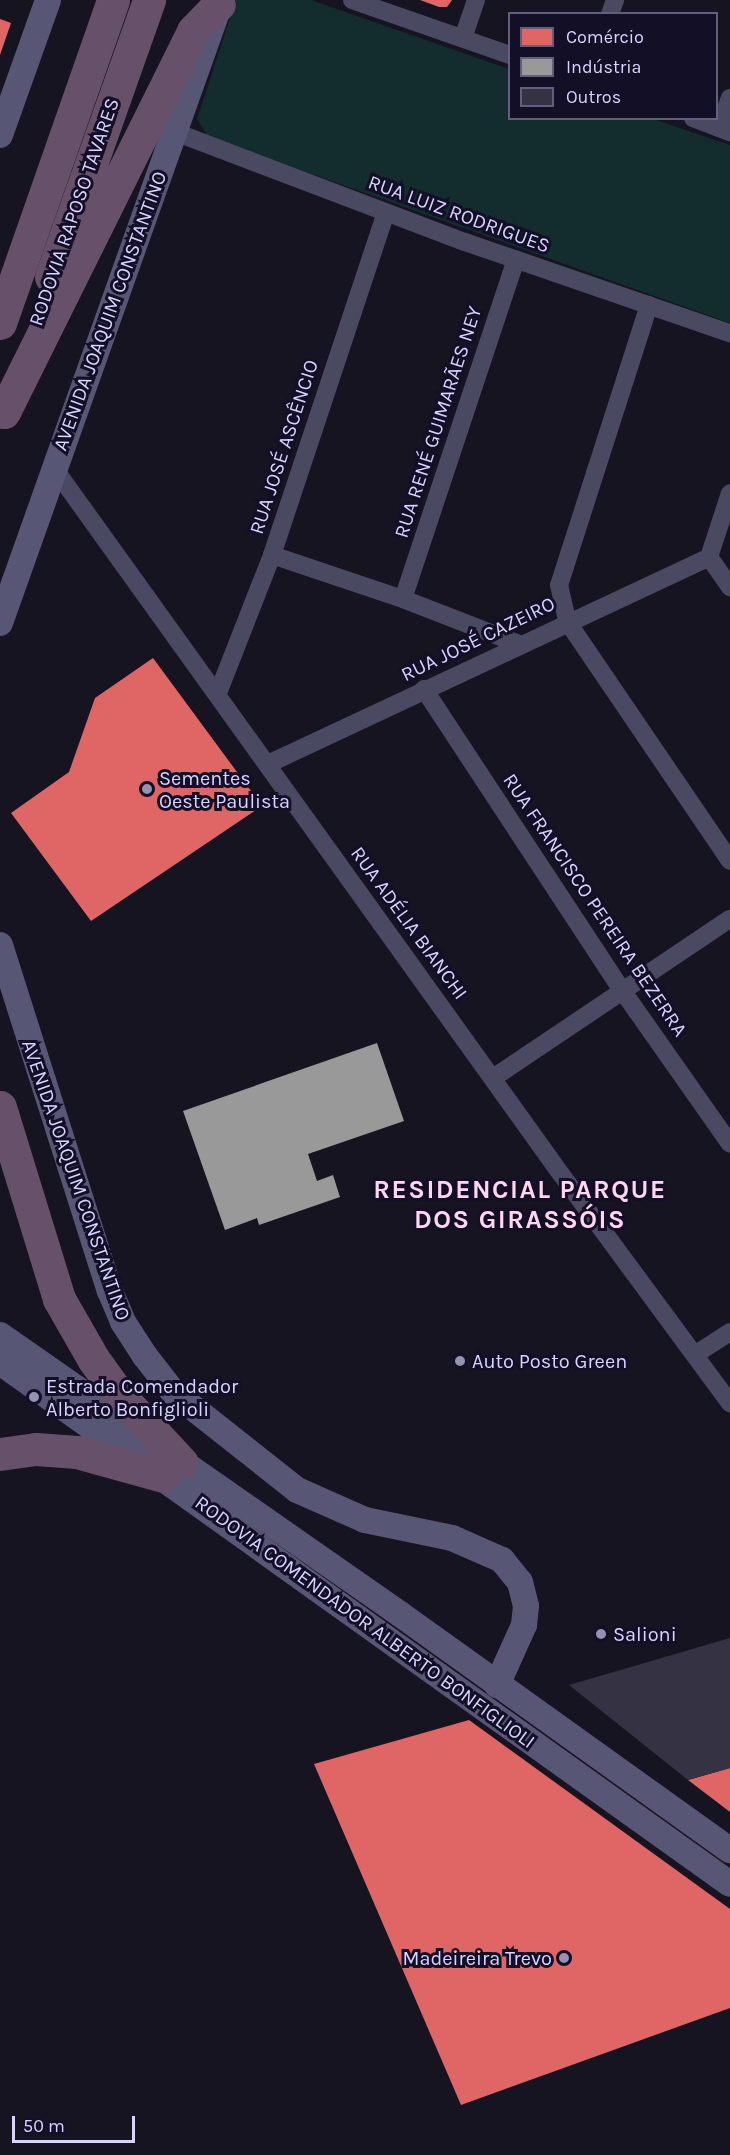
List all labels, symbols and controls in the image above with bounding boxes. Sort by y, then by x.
legend [508,12,718,120]
text: Comércio [566,26,644,48]
text: Indústria [566,56,641,78]
text: Outros [566,86,621,108]
street label: RODOVIA RAPOSO TAVARES [24,95,124,329]
street label: AVENIDA JOAQUIM CONSTANTINO [48,168,172,454]
street label: RUA LUIZ RODRIGUES [365,170,553,258]
street label: RUA RENÉ GUIMARÃES NEY [389,303,487,541]
street label: RUA JOSÉ ASCÊNCIO [244,357,324,537]
street label: RUA JOSÉ CAZEIRO [397,591,559,687]
place label: Sementes Oeste Paulista [159,766,290,813]
street label: RUA FRANCISCO PEREIRA BEZERRA [498,769,692,1041]
marker: Sementes Oeste Paulista [140,782,154,796]
street label: RUA ADÉLIA BIANCHI [345,842,473,1004]
street label: AVENIDA JOAQUIM CONSTANTINO [17,1036,135,1324]
district label: RESIDENCIAL PARQUE DOS GIRASSÓIS [373,1174,667,1236]
place label: Auto Posto Green [472,1349,627,1373]
marker: Auto Posto Green [453,1354,467,1368]
place label: Estrada Comendador Alberto Bonfiglioli [46,1374,238,1421]
marker: Estrada Comendador Alberto Bonfiglioli [27,1390,41,1404]
street label: RODOVIA COMENDADOR ALBERTO BONFIGLIOLI [190,1491,540,1753]
place label: Salioni [613,1622,677,1646]
marker: Salioni [594,1627,608,1641]
place label: Madeireira Trevo [402,1946,552,1970]
marker: Madeireira Trevo [557,1951,571,1965]
scale bar [15,2104,138,2142]
text: 50 m [23,2115,65,2137]

